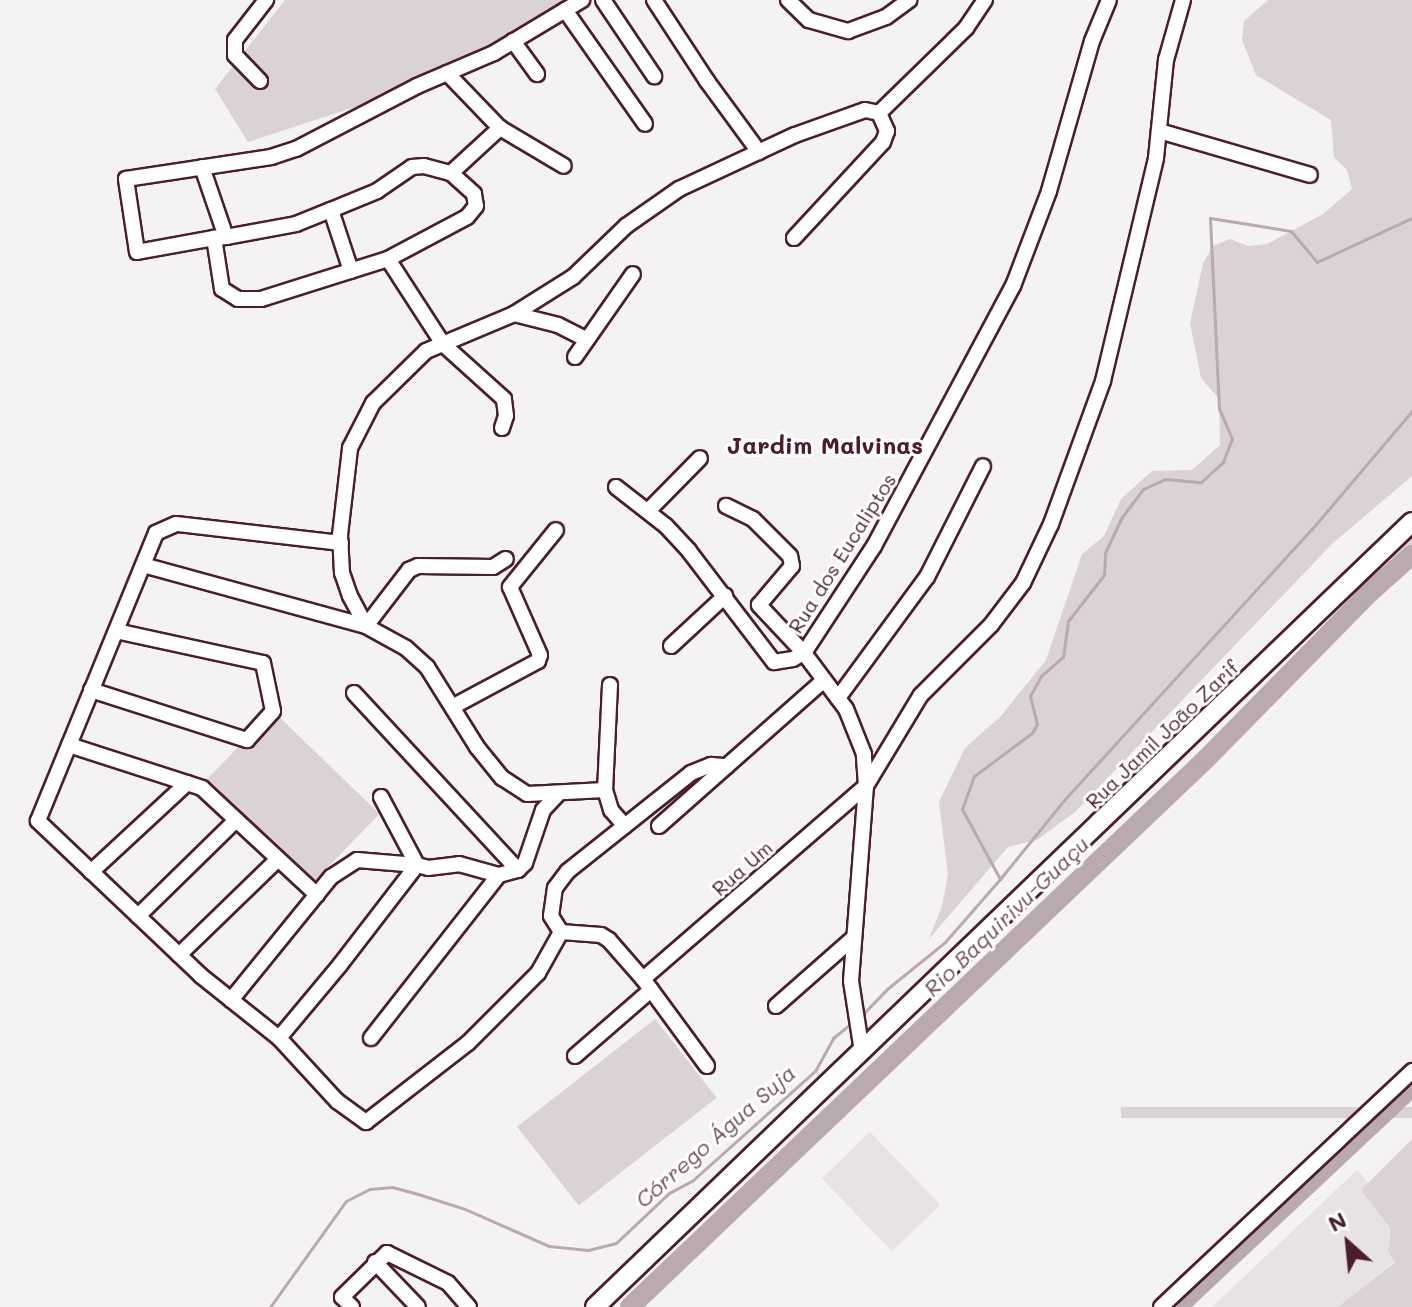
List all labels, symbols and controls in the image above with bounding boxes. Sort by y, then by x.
district label: Jardim Malvinas [727,431,923,459]
street label: Rua dos Eucaliptos [783,469,901,637]
street label: Rua Jamil João Zarif [1081,655,1243,813]
water label: Rio Baquirivu-Guaçu [918,830,1094,1002]
street label: Rua Um [707,835,777,901]
water label: Córrego Água Suja [630,1059,800,1213]
north arrow [1308,1203,1388,1283]
text: N [1323,1204,1351,1238]

